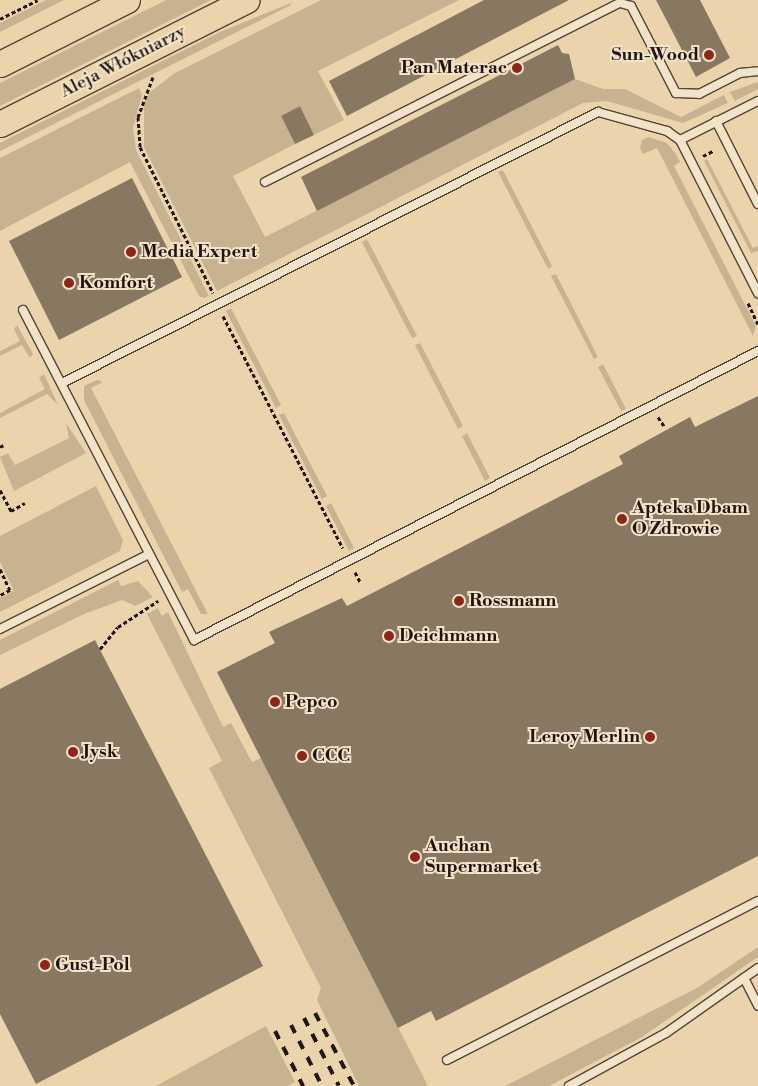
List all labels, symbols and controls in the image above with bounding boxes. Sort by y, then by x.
street label: Aleja Włókniarzy [57,21,189,103]
place label: Sun-Wood [611,44,699,66]
marker: Sun-Wood [703,49,715,61]
place label: Pan Materac [401,57,507,79]
marker: Pan Materac [511,62,523,74]
place label: Media Expert [141,241,257,263]
marker: Media Expert [125,246,137,258]
place label: Komfort [79,272,153,294]
marker: Komfort [63,277,75,289]
place label: Apteka Dbam O Zdrowie [632,498,748,540]
marker: Apteka Dbam O Zdrowie [616,513,628,525]
place label: Rossmann [469,590,556,612]
marker: Rossmann [453,595,465,607]
place label: Deichmann [399,625,497,647]
marker: Deichmann [383,630,395,642]
place label: Pepco [285,691,338,713]
marker: Pepco [269,696,281,708]
place label: Leroy Merlin [529,726,640,748]
marker: Leroy Merlin [644,731,656,743]
place label: Jysk [83,741,118,763]
place label: CCC [312,745,350,767]
marker: Jysk [67,746,79,758]
marker: CCC [296,750,308,762]
place label: Auchan Supermarket [425,836,539,879]
marker: Auchan Supermarket [409,851,421,863]
place label: Gust-Pol [55,954,130,976]
marker: Gust-Pol [39,959,51,971]

